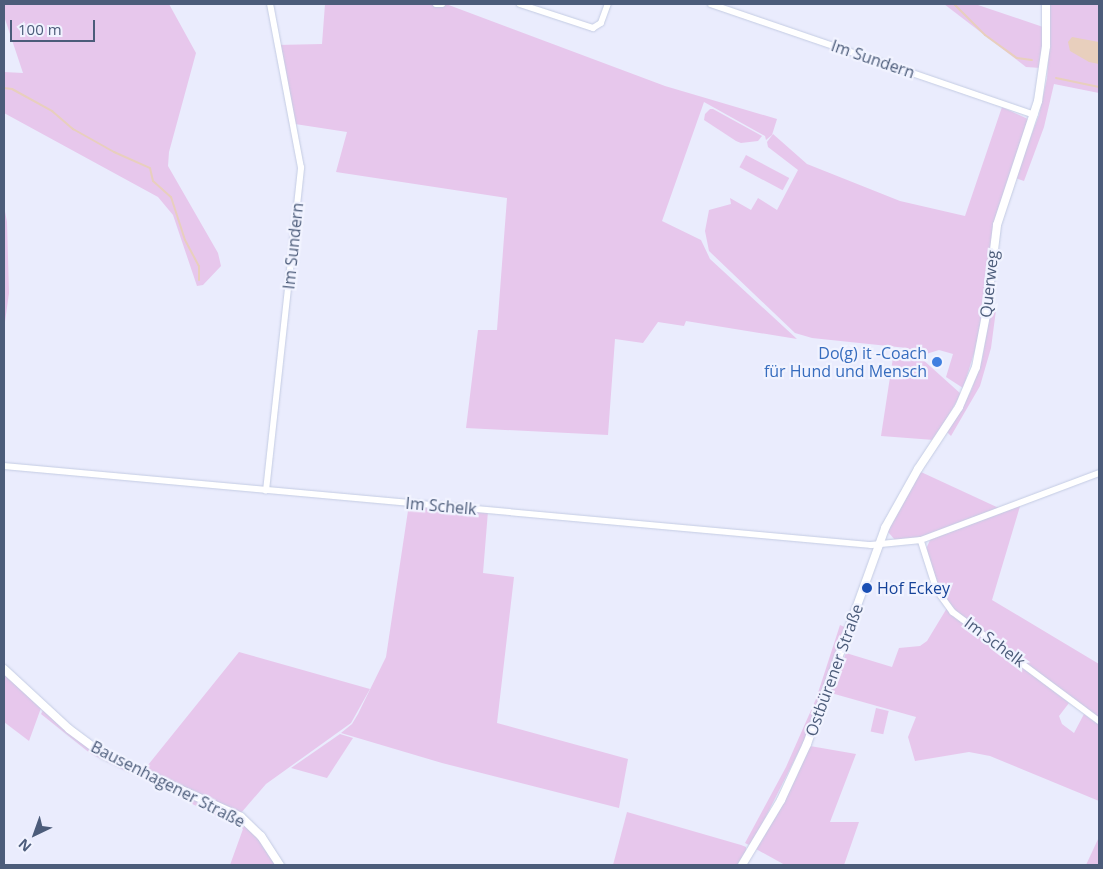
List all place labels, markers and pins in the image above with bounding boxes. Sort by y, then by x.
place label: Do(g) it -Coach für Hund und Mensch [764,343,927,381]
marker: Do(g) it -Coach für Hund und Mensch [931,356,943,368]
place label: Hof Eckey [877,578,950,598]
marker: Hof Eckey [861,582,873,594]

